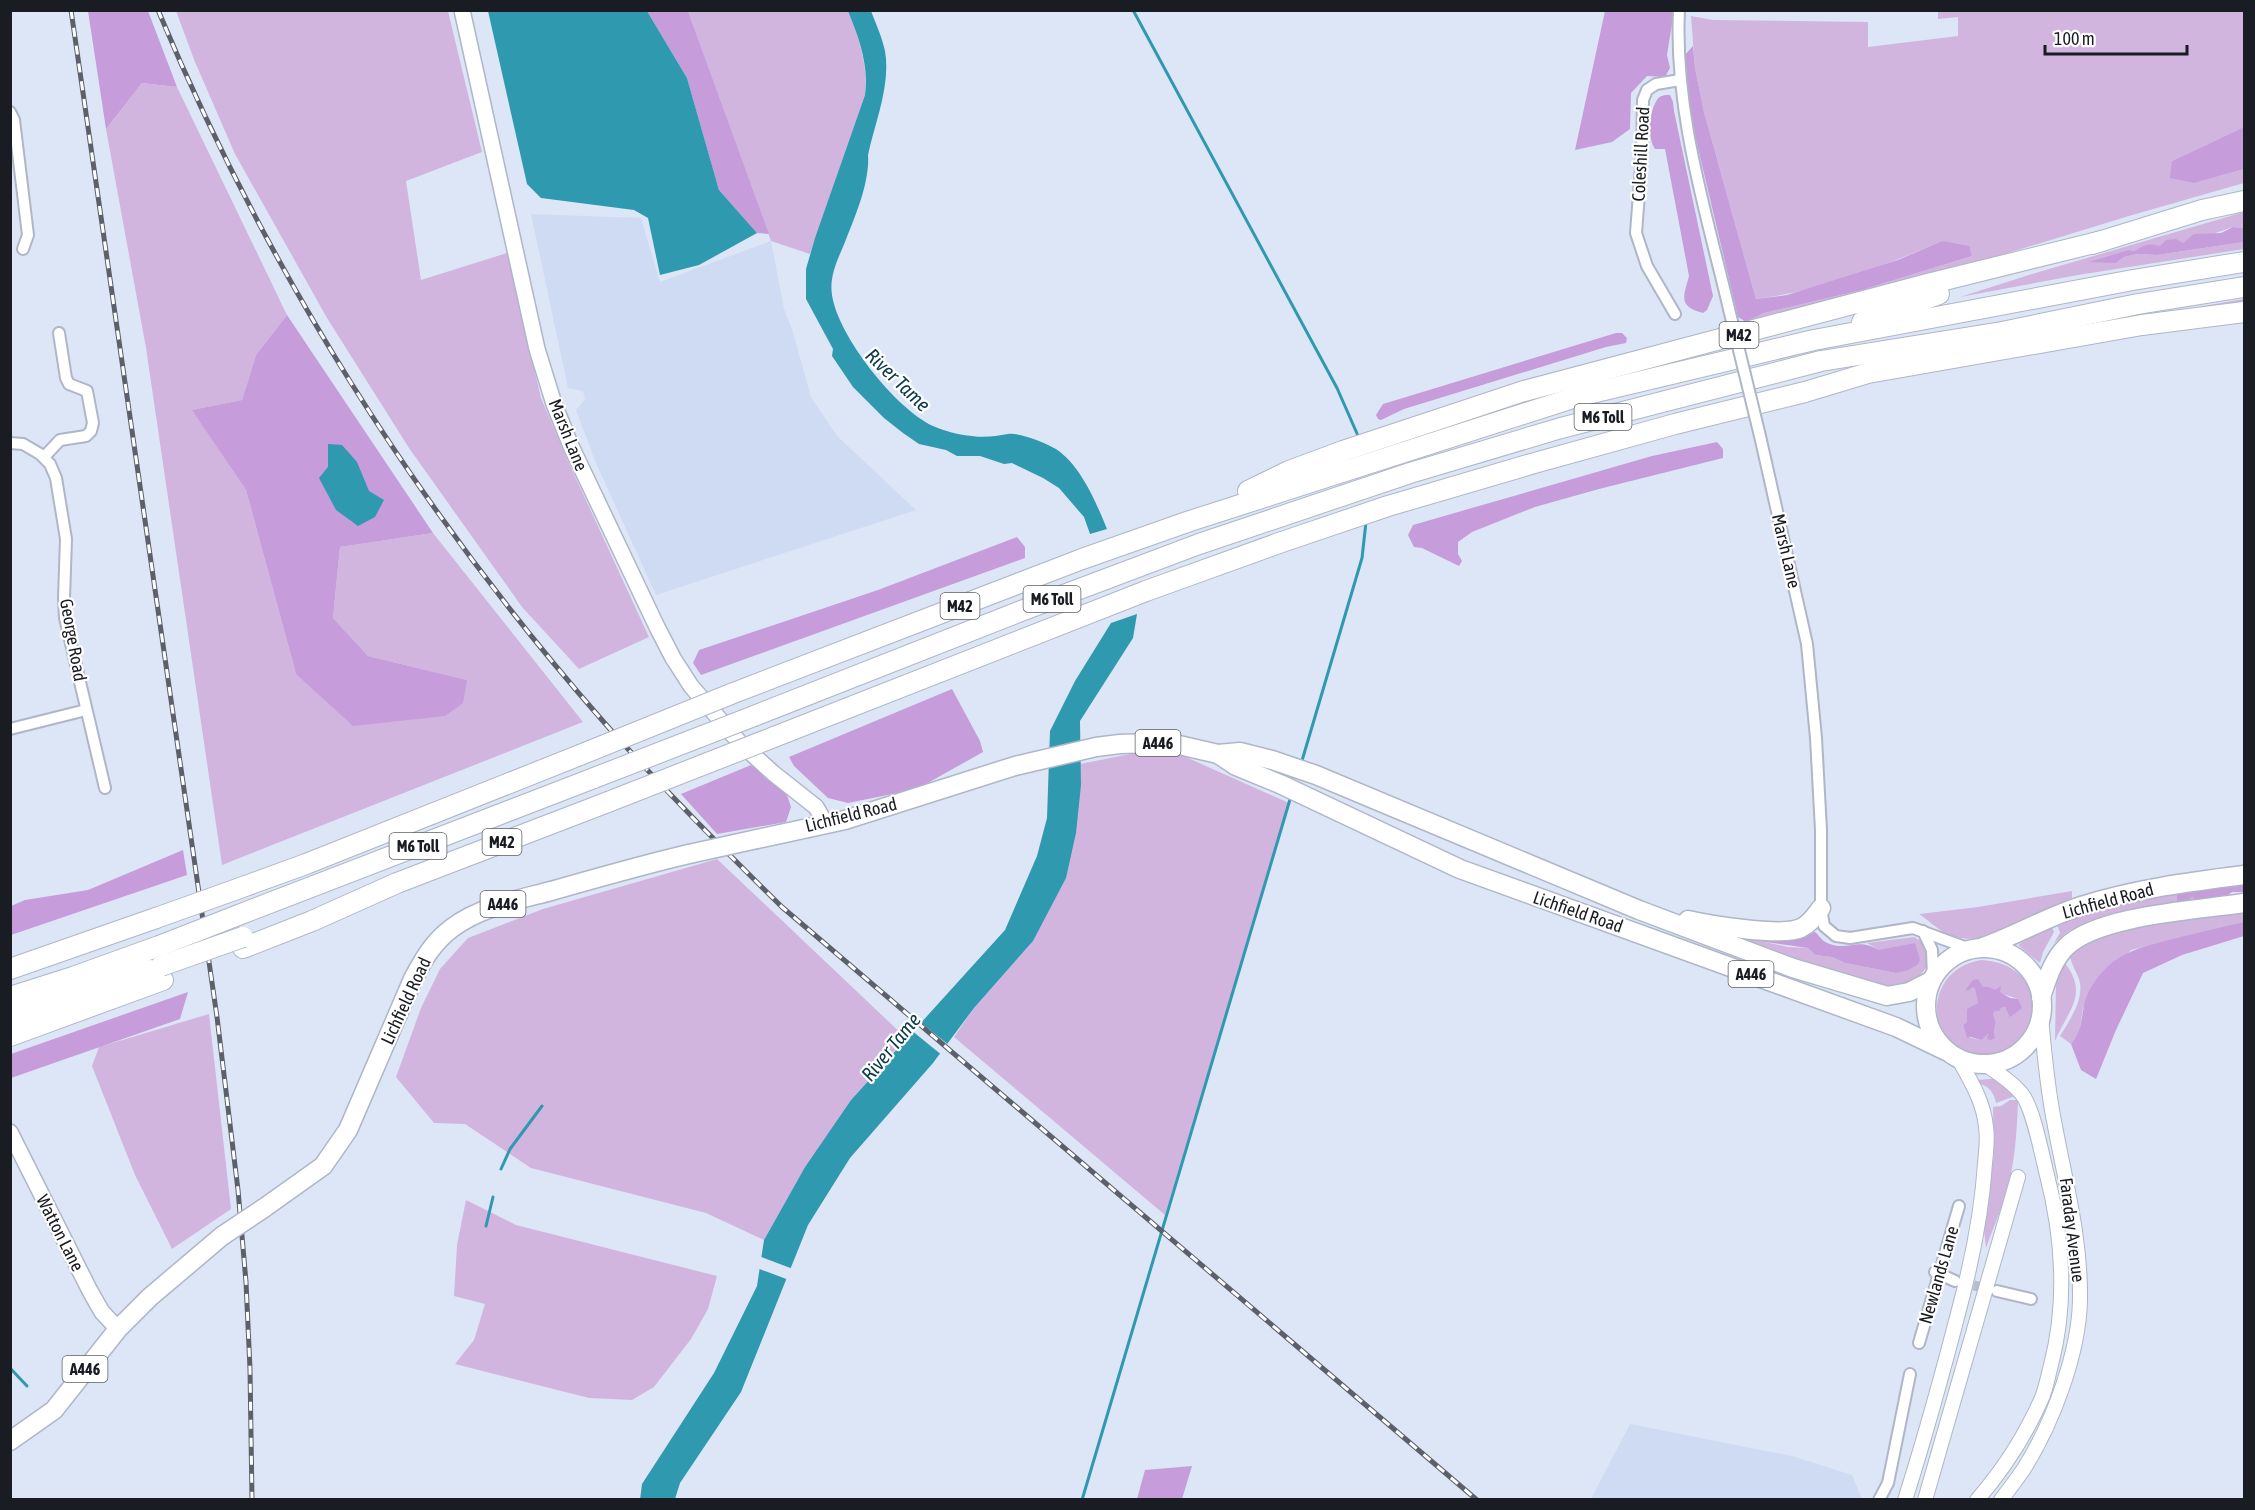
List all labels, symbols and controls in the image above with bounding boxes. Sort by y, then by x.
scale bar [2045,18,2188,56]
text: 100 m [2054,28,2095,49]
street label: Coleshill Road [1628,106,1653,202]
road number: M42 [1720,322,1758,348]
water label: River Tame [861,343,935,416]
street label: Marsh Lane [545,396,592,474]
road number: M6 Toll [1574,404,1632,430]
street label: Marsh Lane [1768,512,1805,590]
road number: M6 Toll [1024,586,1080,612]
road number: M42 [940,593,980,619]
street label: George Road [56,597,91,683]
road number: A446 [1136,730,1180,756]
street label: Lichfield Road [803,793,899,836]
road number: M42 [482,829,522,855]
road number: M6 Toll [390,833,446,859]
street label: Lichfield Road [2060,878,2156,923]
street label: Lichfield Road [1530,886,1626,937]
road number: A446 [480,891,526,917]
street label: Lichfield Road [376,954,435,1048]
road number: A446 [1728,961,1774,987]
water label: River Tame [856,1008,925,1085]
street label: Faraday Avenue [2056,1176,2089,1283]
street label: Watton Lane [32,1191,89,1275]
street label: Newlands Lane [1915,1224,1963,1326]
road number: A446 [62,1356,107,1382]

